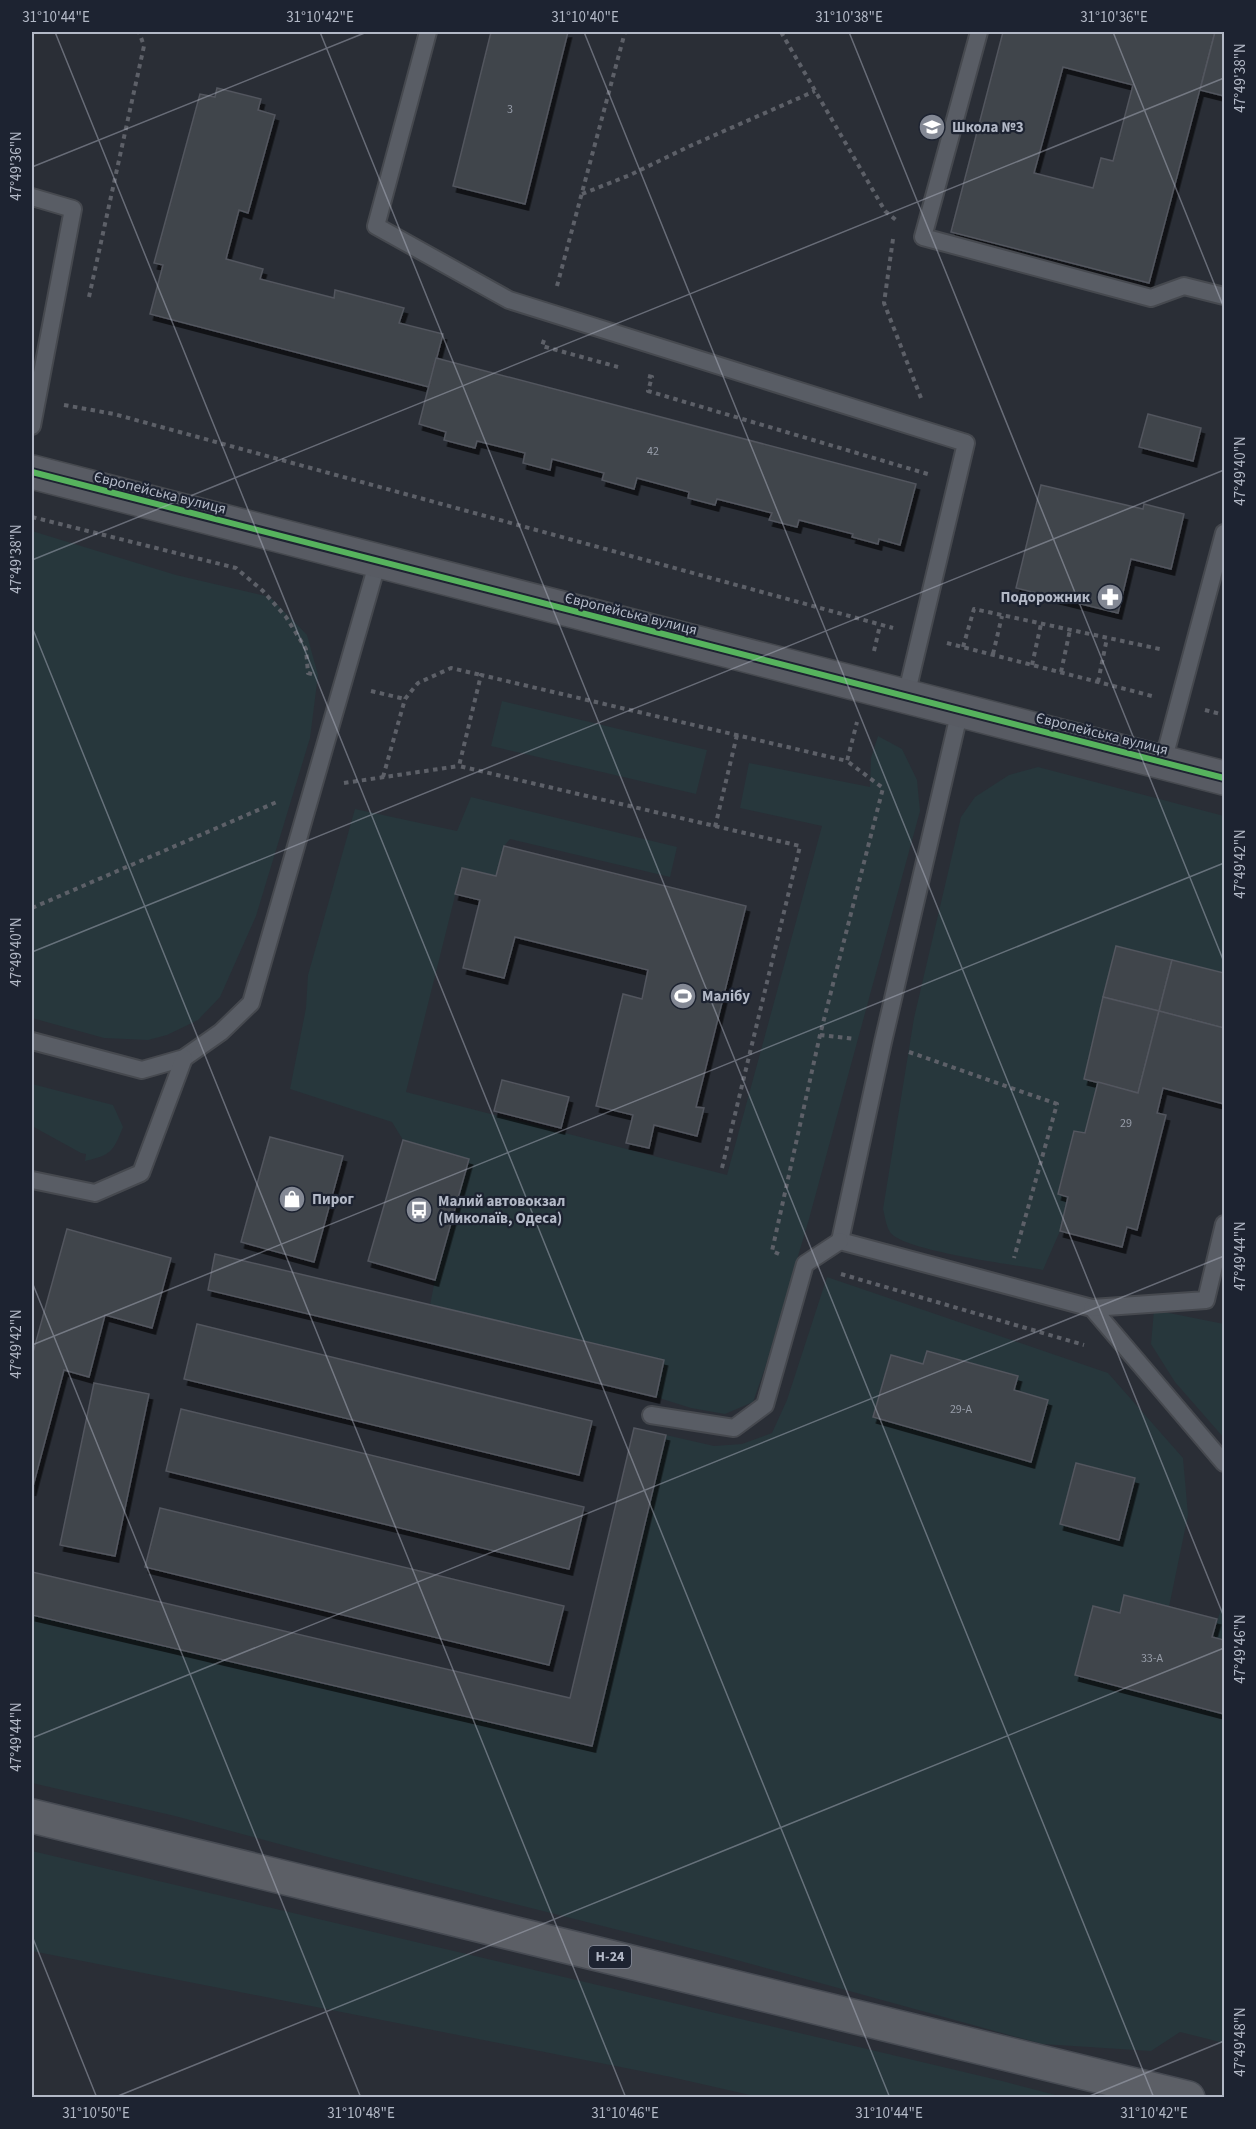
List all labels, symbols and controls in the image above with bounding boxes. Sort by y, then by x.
text: 31°10'44"E [22,7,90,28]
text: 31°10'42"E [286,7,354,28]
text: 31°10'40"E [551,7,619,28]
text: 31°10'38"E [815,7,883,28]
text: 31°10'36"E [1080,7,1148,28]
text: 47°49'38"N [1230,43,1251,113]
house number: 3 [507,101,513,118]
school or university icon: Школа №3 [917,112,947,142]
place label: Школа №3 [952,117,1024,138]
text: 47°49'36"N [6,131,27,201]
text: 47°49'40"N [1230,436,1251,506]
house number: 42 [647,443,659,460]
street label: Європейська вулиця [92,466,228,520]
text: 47°49'38"N [6,524,27,594]
pharmacy icon: Подорожник [1095,582,1125,612]
street label: Європейська вулиця [563,587,699,641]
place label: Подорожник [1001,587,1091,608]
street label: Європейська вулиця [1034,707,1170,761]
text: 47°49'42"N [1230,829,1251,899]
text: 47°49'40"N [6,917,27,987]
sports icon: Малібу [668,981,698,1011]
place label: Малібу [702,986,750,1007]
house number: 29 [1120,1115,1132,1132]
shop icon: Пирог [277,1184,307,1214]
place label: Пирог [312,1189,355,1210]
place label: Малий автовокзал (Миколаїв, Одеса) [438,1191,565,1229]
bus stop icon: Малий автовокзал (Миколаїв, Одеса) [404,1195,434,1225]
text: 47°49'44"N [1230,1221,1251,1291]
text: 47°49'42"N [6,1309,27,1379]
house number: 29-А [950,1401,973,1418]
text: 47°49'46"N [1230,1614,1251,1684]
house number: 33-А [1141,1650,1164,1667]
text: 47°49'44"N [6,1702,27,1772]
road number: Н-24 [589,1946,631,1968]
text: 47°49'48"N [1230,2007,1251,2077]
text: 31°10'50"E [62,2103,130,2124]
text: 31°10'48"E [327,2103,395,2124]
text: 31°10'46"E [591,2103,659,2124]
text: 31°10'44"E [855,2103,923,2124]
text: 31°10'42"E [1120,2103,1188,2124]

